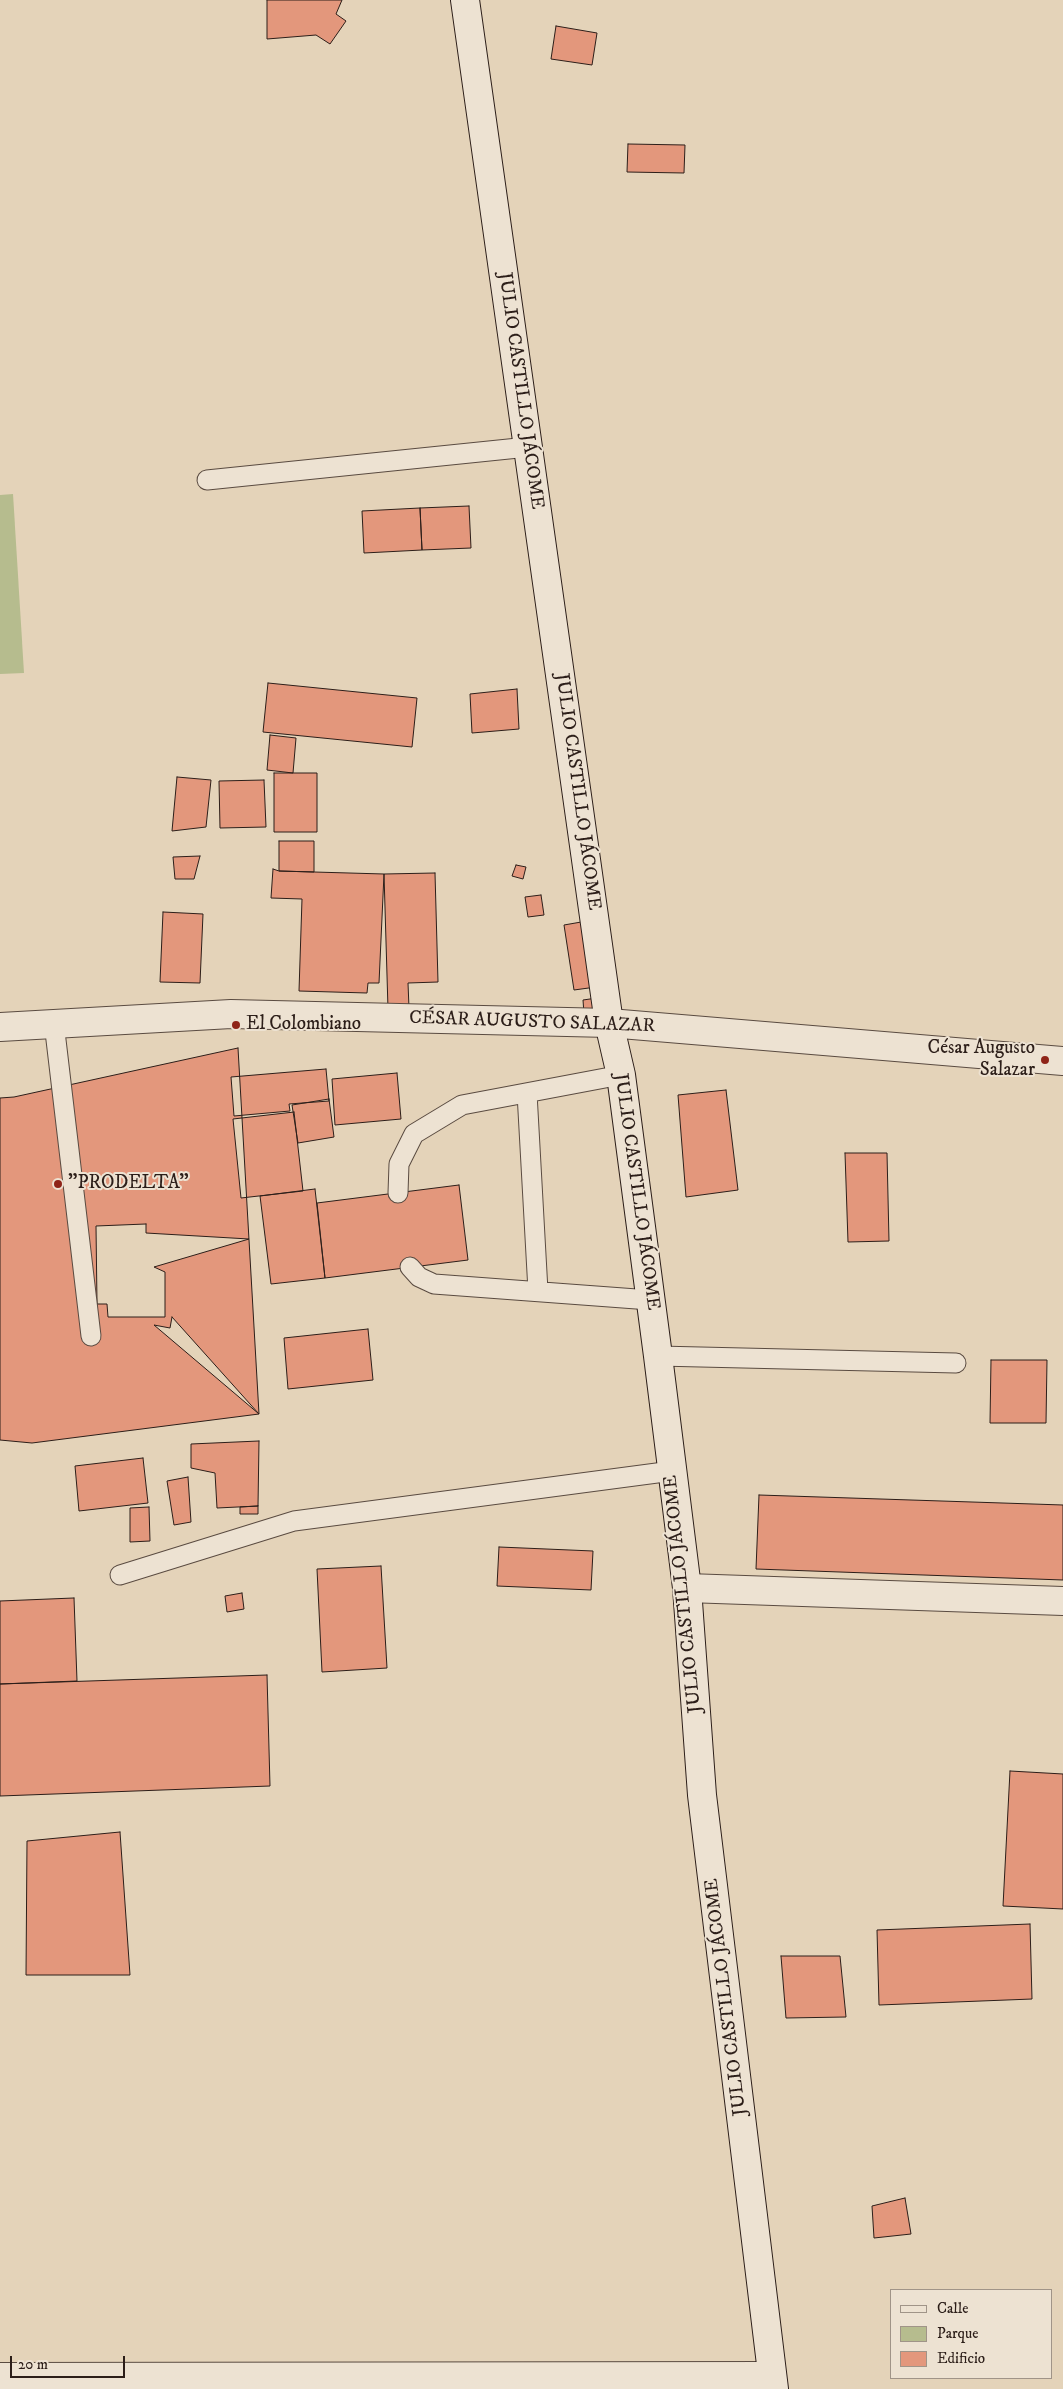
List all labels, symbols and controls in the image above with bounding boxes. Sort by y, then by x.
street label: JULIO CASTILLO JÁCOME [492,271,548,511]
street label: JULIO CASTILLO JÁCOME [549,672,605,912]
street label: CÉSAR AUGUSTO SALAZAR [409,1007,655,1039]
place label: El Colombiano [246,1014,361,1036]
marker: El Colombiano [230,1019,242,1031]
place label: César Augusto Salazar [928,1038,1035,1082]
marker: César Augusto Salazar [1039,1054,1051,1066]
street label: JULIO CASTILLO JÁCOME [608,1072,664,1312]
place label: "PRODELTA" [68,1173,189,1195]
marker: "PRODELTA" [52,1178,64,1190]
street label: JULIO CASTILLO JÁCOME [660,1474,708,1714]
street label: JULIO CASTILLO JÁCOME [701,1877,753,2117]
legend [890,2289,1053,2379]
text: Calle [937,2299,969,2318]
text: Parque [937,2324,978,2343]
scale bar [12,2346,128,2378]
text: Edificio [937,2349,985,2368]
text: 20 m [18,2355,48,2374]

